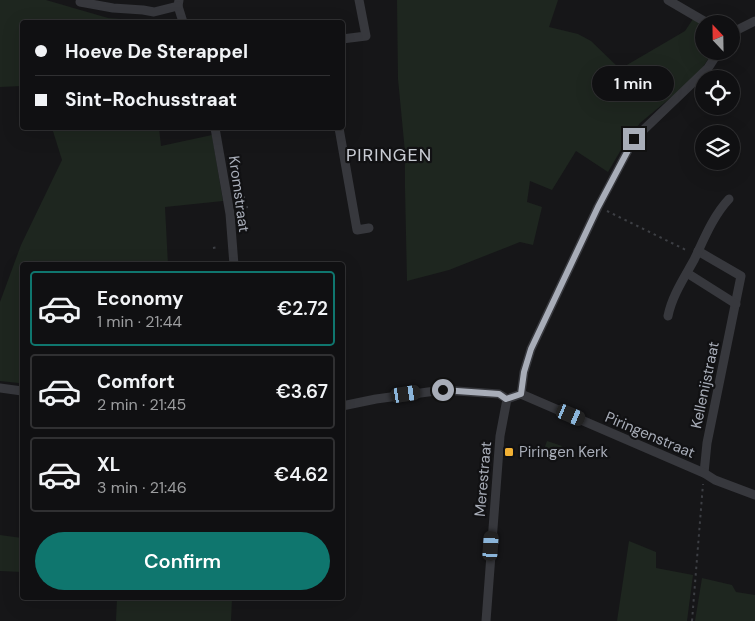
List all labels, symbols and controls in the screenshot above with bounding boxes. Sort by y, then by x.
north arrow [695,15,740,60]
map controls [695,15,740,170]
text: Hoeve De Sterappel [65,39,248,64]
callout: 1 min [593,66,675,102]
button: locate [695,70,740,115]
text: 1 min [614,73,652,94]
text: Sint-Rochusstraat [65,87,237,112]
button: layers [695,125,740,170]
route end [623,128,645,150]
district label: PIRINGEN [346,143,432,167]
street label: Kromstraat [224,155,254,234]
icon: car [37,286,82,331]
text: Economy [97,286,184,311]
text: €2.72 [277,296,328,321]
text: 1 min · 21:44 [97,311,182,332]
street label: Kellenijstraat [686,340,724,430]
icon: car [37,369,82,414]
text: Comfort [97,369,175,394]
text: €3.67 [276,379,328,404]
route start [432,379,454,401]
car [390,384,421,404]
text: 2 min · 21:45 [97,394,186,415]
car [554,402,587,428]
street label: Piringenstraat [602,407,698,463]
street label: Merestraat [470,440,496,518]
place label: Piringen Kerk [519,442,609,462]
marker: Piringen Kerk [503,446,515,458]
icon: car [37,452,82,497]
text: XL [97,452,120,477]
text: €4.62 [274,462,328,487]
text: 3 min · 21:46 [97,477,187,498]
car [482,531,499,561]
button: Confirm [35,532,330,590]

